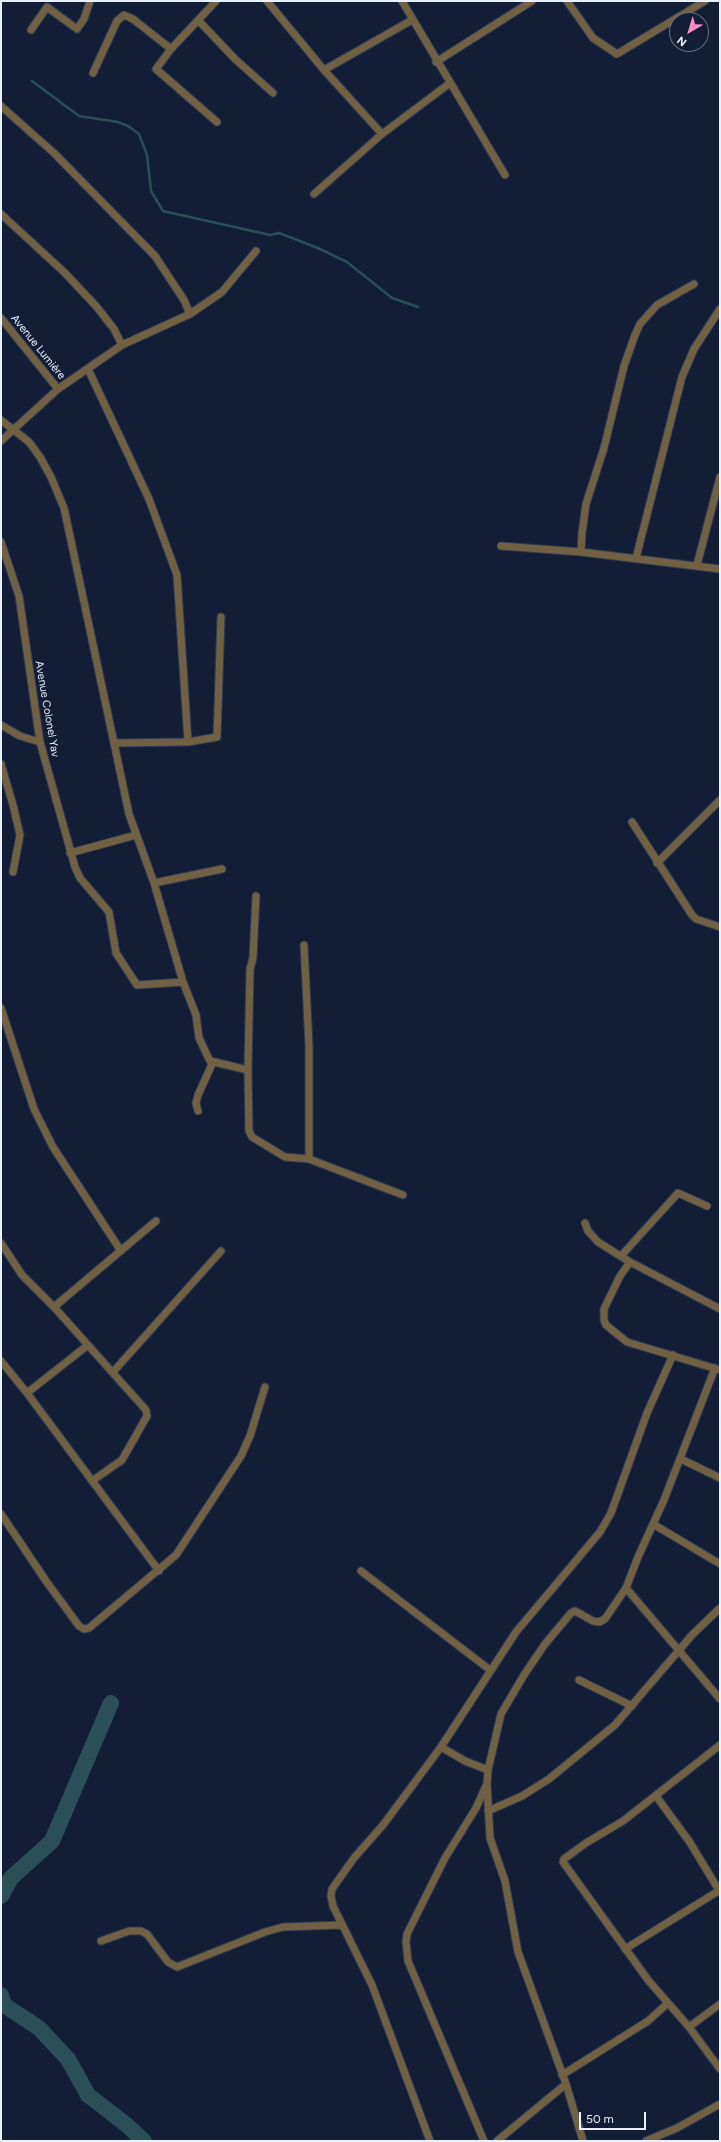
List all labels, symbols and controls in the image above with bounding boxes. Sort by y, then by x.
north arrow [669,12,709,52]
text: N [675,33,689,49]
street label: Avenue Lumière [8,312,68,382]
street label: Avenue Colonel Yav [32,660,62,758]
scale bar [581,2104,648,2130]
text: 50 m [586,2112,614,2126]

